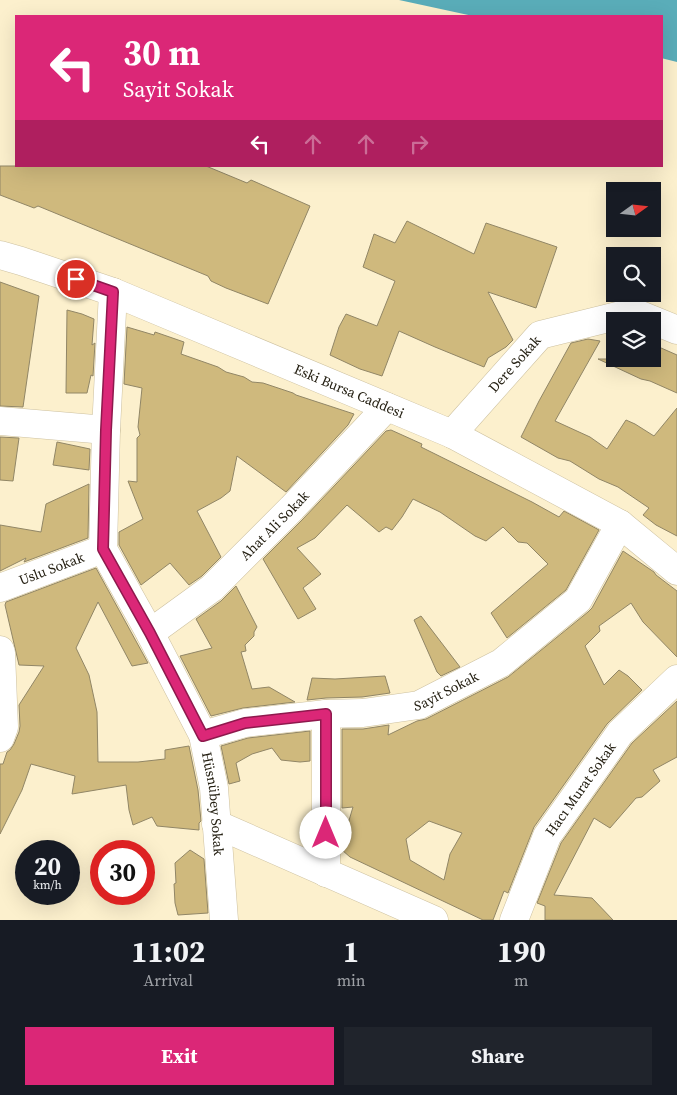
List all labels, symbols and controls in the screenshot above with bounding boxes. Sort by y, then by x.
text: 30 m [123,29,200,77]
icon: left [40,35,105,100]
text: Sayit Sokak [123,74,234,104]
icon: left [246,130,274,158]
icon: ahead [299,130,327,158]
icon: ahead [352,130,380,158]
icon: right [405,130,433,158]
north arrow [606,182,661,238]
map controls [606,182,661,367]
button: search [606,247,661,302]
pin [55,258,97,300]
icon: arrive [62,265,90,293]
button: layers [606,312,661,367]
street label: Dere Sokak [484,331,546,397]
street label: Eski Bursa Caddesi [291,359,407,423]
street label: Ahat Ali Sokak [235,486,314,565]
street label: Uslu Sokak [16,547,87,590]
street label: Sayit Sokak [413,666,482,716]
street label: Hacı Murat Sokak [540,738,621,840]
street label: Hüsnübey Sokak [197,750,229,856]
position arrow [299,806,351,858]
speed limit sign: 30 [90,840,155,905]
text: 20 [34,849,61,883]
text: km/h [33,877,62,893]
text: 11:02 [131,931,205,972]
text: 1 [343,931,359,972]
text: 190 [497,931,546,972]
text: Arrival [144,969,193,991]
text: min [337,969,366,991]
text: m [514,969,528,991]
button: Exit [25,1027,334,1085]
button: Share [344,1027,652,1085]

